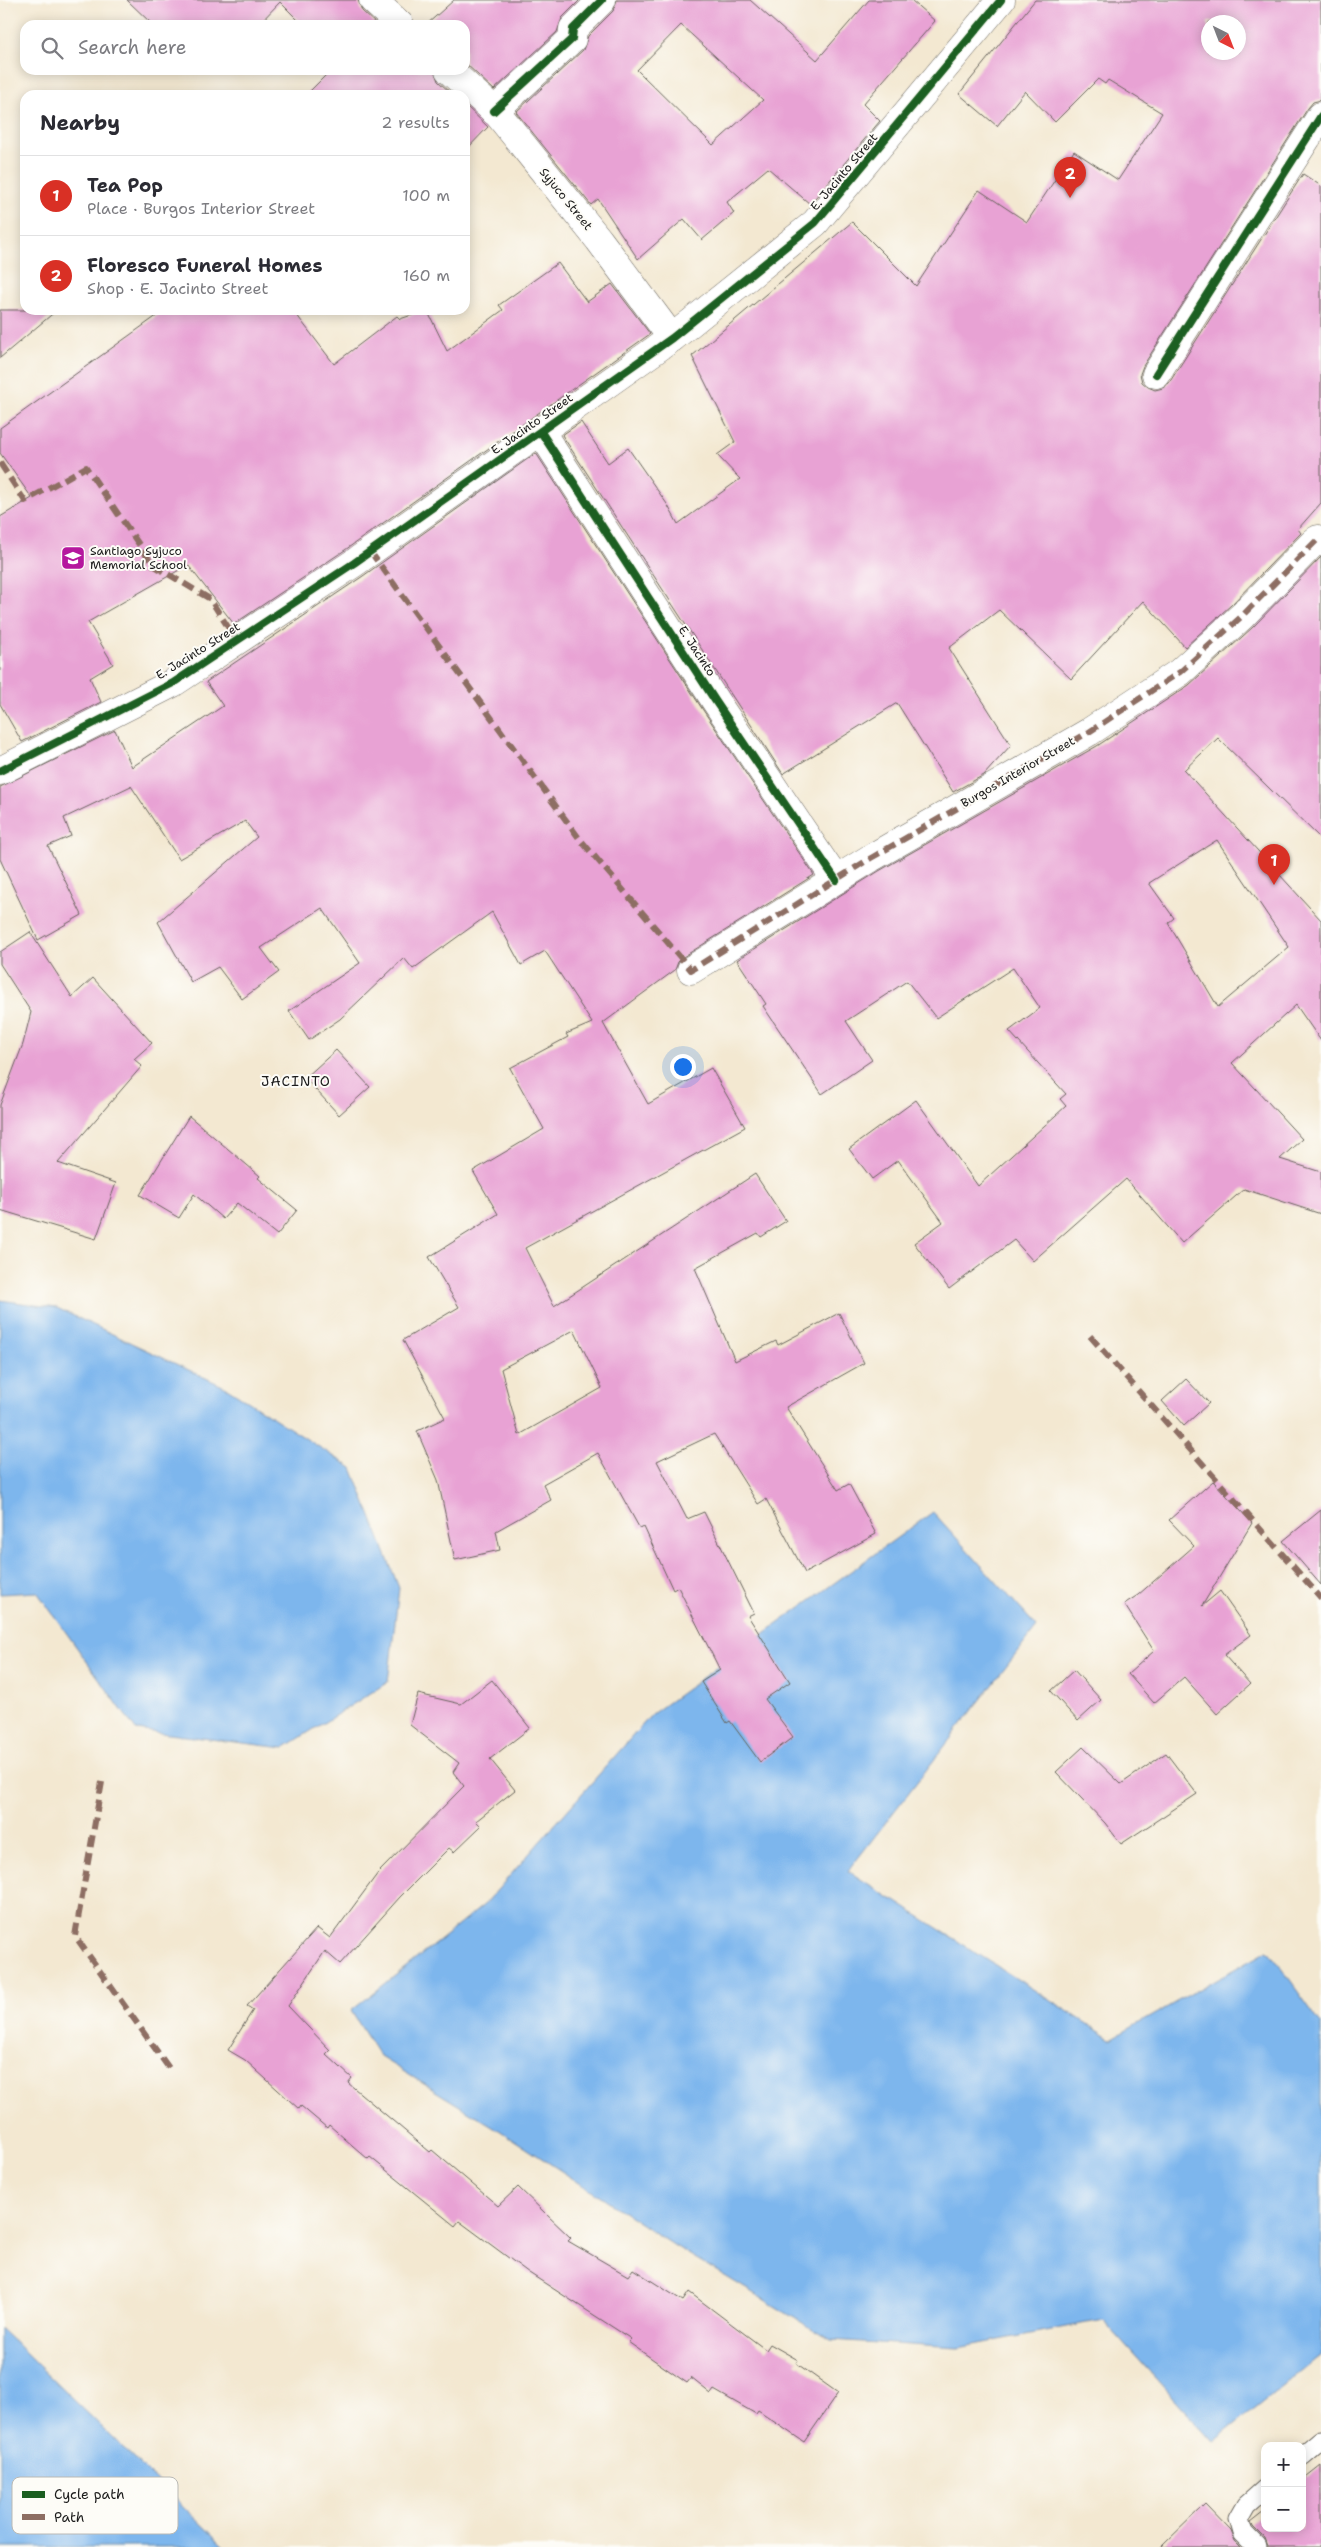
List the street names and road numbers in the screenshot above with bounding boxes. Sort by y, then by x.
street label: E. Jacinto Street [807,130,881,214]
street label: Syjuco Street [536,165,596,233]
street label: E. Jacinto Street [488,390,576,458]
street label: E. Jacinto Street [153,619,243,683]
street label: E. Jacinto [675,623,719,679]
street label: Burgos Interior Street [958,733,1078,811]

